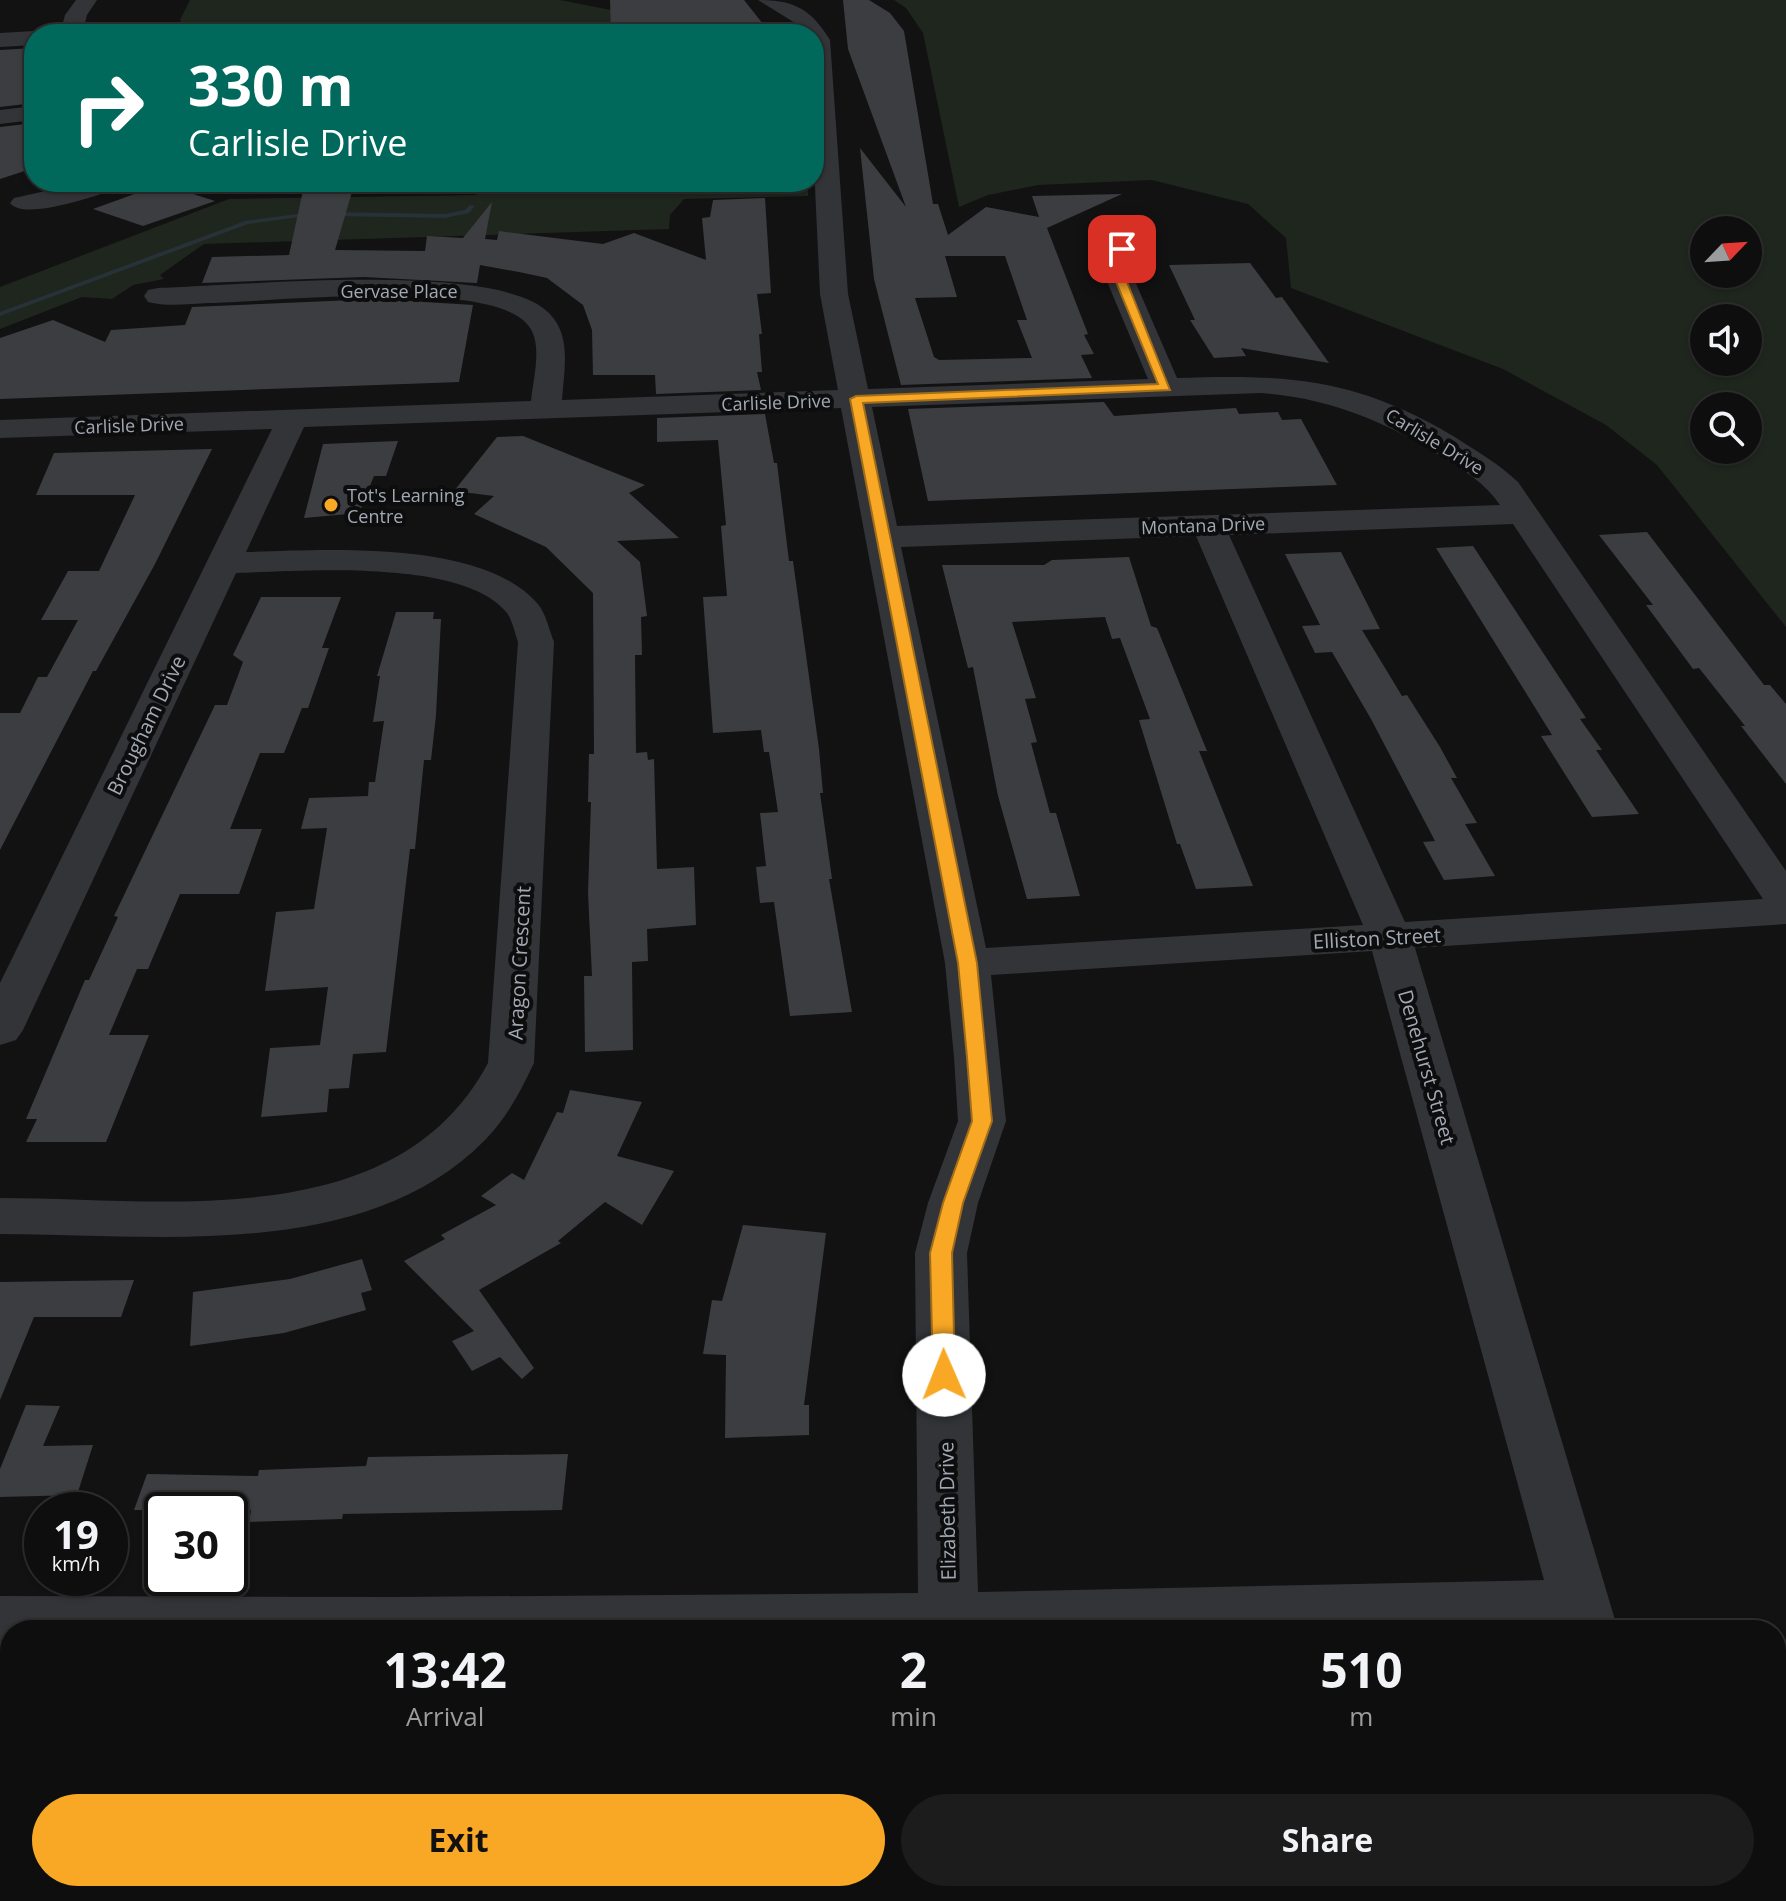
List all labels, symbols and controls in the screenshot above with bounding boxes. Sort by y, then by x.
text: 330 m [188,46,354,122]
icon: right [56,56,160,160]
text: Carlisle Drive [188,118,408,167]
pin [1088,215,1156,283]
north arrow [1690,216,1762,288]
map controls [1690,216,1762,464]
icon: arrive [1100,227,1144,271]
street label: Gervase Place [340,279,458,303]
button: sound [1690,304,1762,376]
street label: Carlisle Drive [721,388,831,416]
button: search [1690,392,1762,464]
street label: Carlisle Drive [1382,402,1488,480]
street label: Carlisle Drive [74,411,184,439]
place label: Tot's Learning Centre [347,483,465,528]
marker: Tot's Learning Centre [322,496,340,514]
street label: Montana Drive [1140,511,1266,539]
street label: Brougham Drive [100,651,192,799]
street label: Aragon Crescent [501,885,537,1041]
street label: Elliston Street [1312,921,1442,955]
street label: Denehurst Street [1392,987,1462,1147]
position arrow [902,1333,986,1417]
street label: Elizabeth Drive [932,1441,962,1581]
speed limit sign: 30 [144,1492,248,1596]
text: 19 [53,1506,99,1561]
text: km/h [52,1550,100,1577]
text: 13:42 [383,1637,507,1702]
text: 2 [900,1637,927,1702]
text: 510 [1320,1637,1403,1702]
text: Arrival [406,1698,484,1734]
text: min [890,1698,937,1734]
text: m [1349,1698,1373,1734]
button: Exit [32,1794,885,1886]
button: Share [901,1794,1754,1886]

